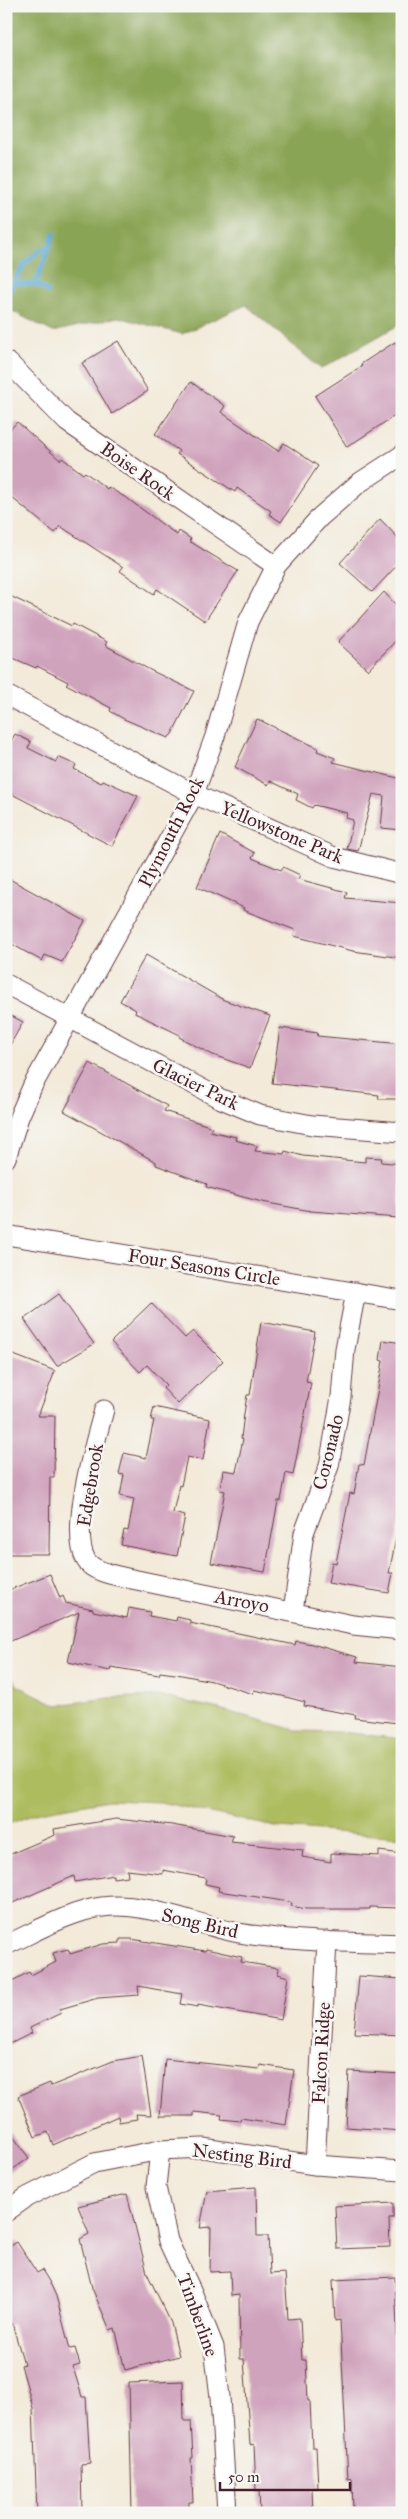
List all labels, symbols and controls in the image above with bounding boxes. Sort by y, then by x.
street label: Boise Rock [96,437,180,505]
street label: Plymouth Rock [133,773,209,891]
street label: Yellowstone Park [217,796,347,868]
street label: Glacier Park [149,1053,243,1115]
street label: Four Seasons Circle [126,1244,282,1290]
street label: Coronado [308,1412,349,1492]
street label: Edgebrook [72,1441,109,1529]
street label: Arroyo [212,1584,271,1618]
street label: Song Bird [159,1903,241,1944]
street label: Falcon Ridge [307,2001,336,2105]
street label: Nesting Bird [191,2138,294,2175]
street label: Timberline [172,2270,224,2360]
scale bar [220,2459,350,2491]
text: 50 m [228,2468,260,2486]

